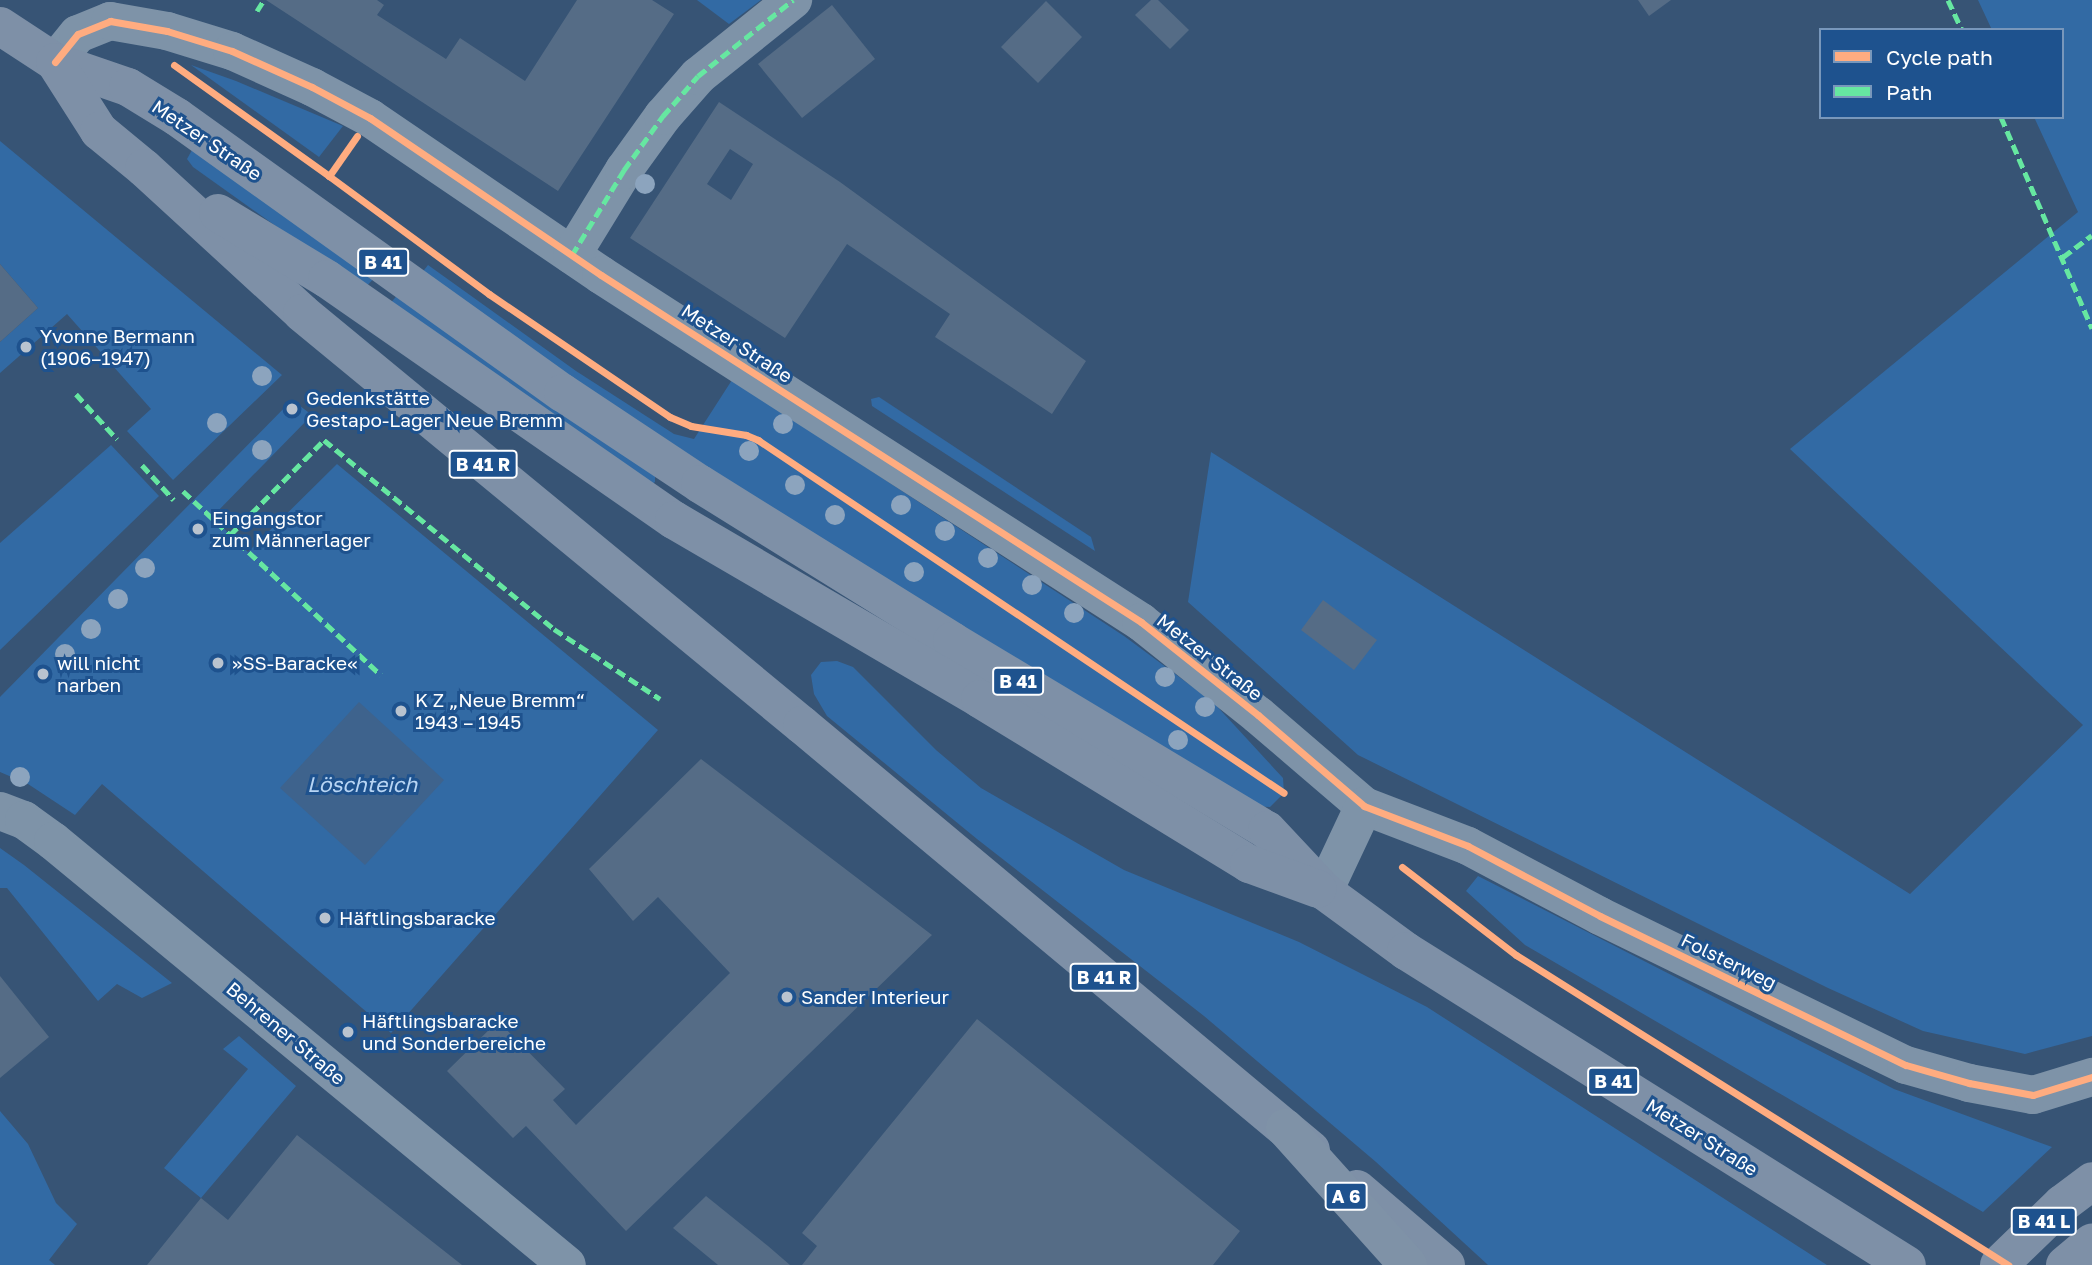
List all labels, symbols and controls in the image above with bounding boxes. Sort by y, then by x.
legend [1819,28,2064,119]
text: Cycle path [1886,44,1993,70]
text: Path [1886,79,1933,105]
street label: Metzer Straße [148,95,266,185]
road number: B 41 [357,248,409,276]
street label: Metzer Straße [677,299,797,387]
place label: Yvonne Bermann (1906–1947) [40,325,195,369]
marker: Yvonne Bermann (1906–1947) [18,339,34,355]
place label: Gedenkstätte Gestapo-Lager Neue Bremm [306,387,563,431]
marker: Gedenkstätte Gestapo-Lager Neue Bremm [284,401,300,417]
road number: B 41 R [448,450,518,478]
place label: Eingangstor zum Männerlager [212,507,371,551]
marker: Eingangstor zum Männerlager [190,521,206,537]
street label: Metzer Straße [1153,609,1267,705]
place label: will nicht narben [57,652,141,696]
place label: »SS-Baracke« [232,652,358,674]
marker: »SS-Baracke« [210,655,226,671]
marker: will nicht narben [35,666,51,682]
road number: B 41 [992,666,1044,696]
place label: K Z „Neue Bremm“ 1943 – 1945 [415,689,585,733]
marker: K Z „Neue Bremm“ 1943 – 1945 [393,703,409,719]
water label: Löschteich [307,771,417,797]
place label: Häftlingsbaracke [339,907,496,929]
marker: Häftlingsbaracke [317,910,333,926]
street label: Folsterweg [1678,928,1780,994]
road number: B 41 R [1069,962,1139,992]
street label: Behrener Straße [222,977,350,1089]
place label: Sander Interieur [801,986,949,1008]
marker: Sander Interieur [779,989,795,1005]
place label: Häftlingsbaracke und Sonderbereiche [362,1010,546,1054]
marker: Häftlingsbaracke und Sonderbereiche [340,1024,356,1040]
road number: B 41 [1587,1066,1639,1096]
street label: Metzer Straße [1642,1094,1762,1180]
road number: A 6 [1323,1182,1369,1210]
road number: B 41 L [2011,1206,2077,1236]

